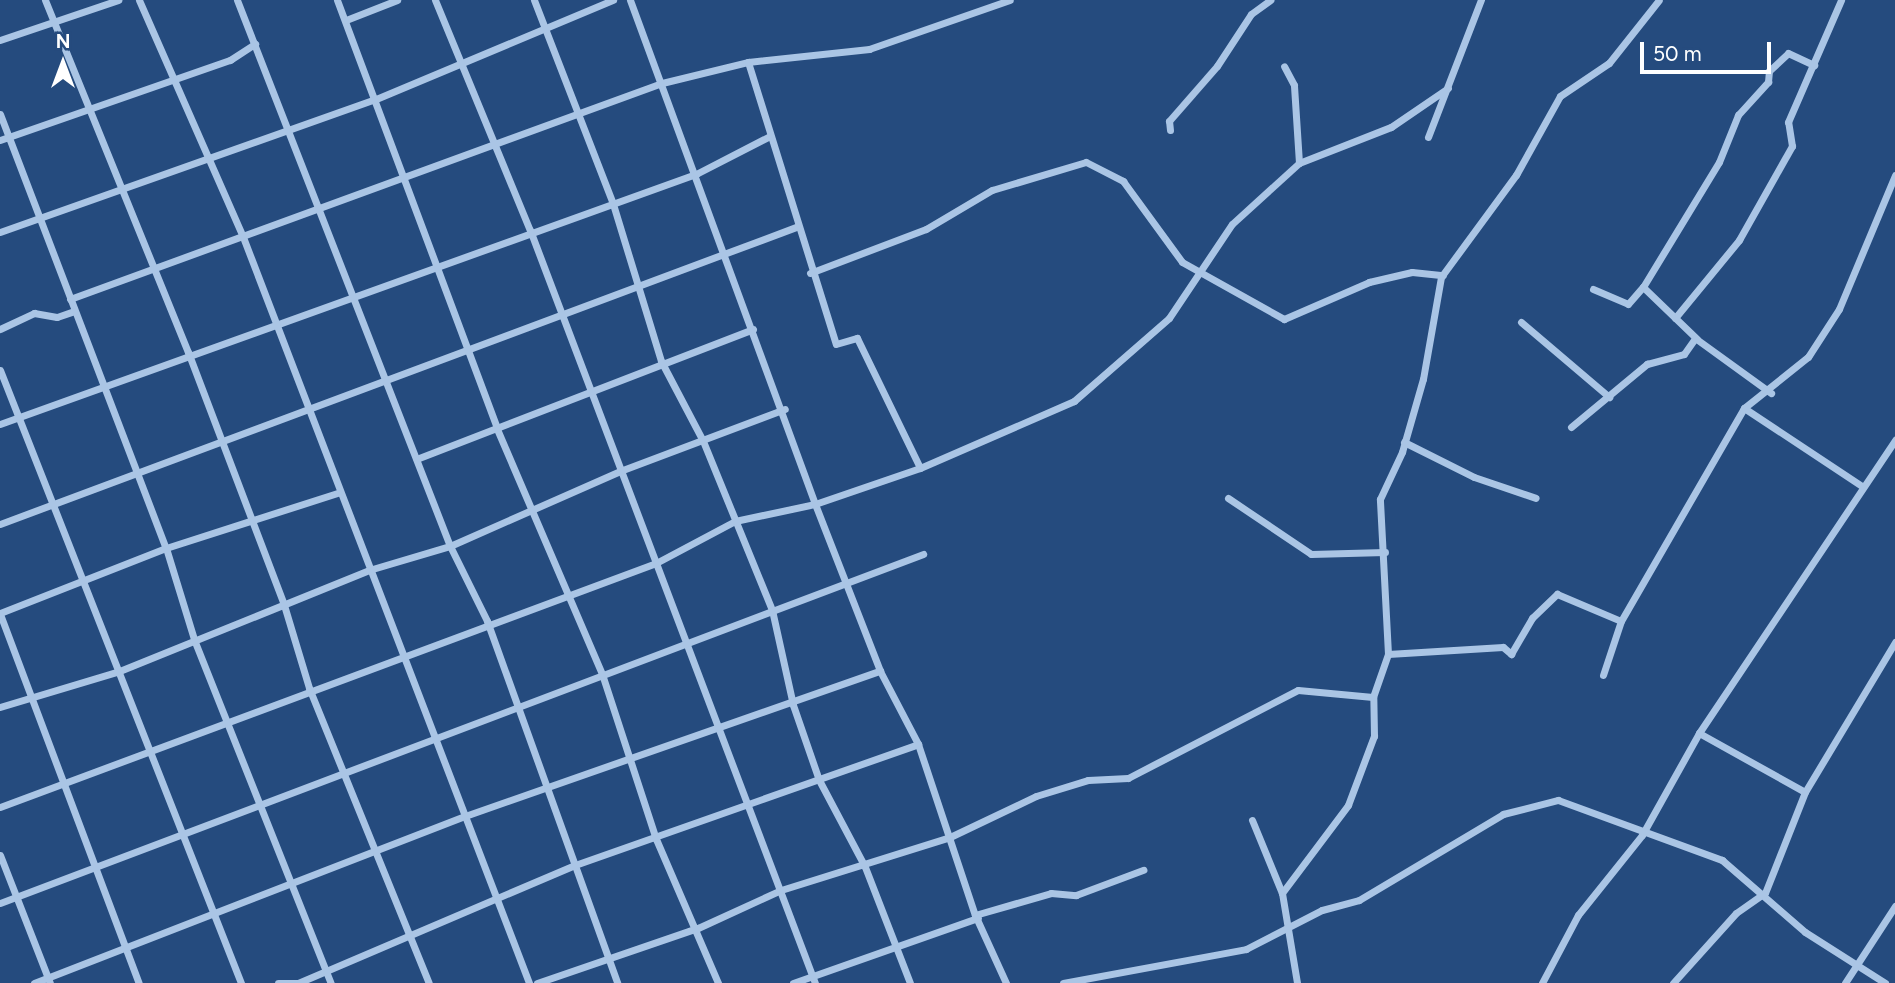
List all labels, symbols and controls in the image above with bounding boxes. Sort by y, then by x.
north arrow [28,28,98,98]
scale bar [1643,28,1774,72]
text: N [56,30,70,53]
text: 50 m [1653,41,1702,66]

